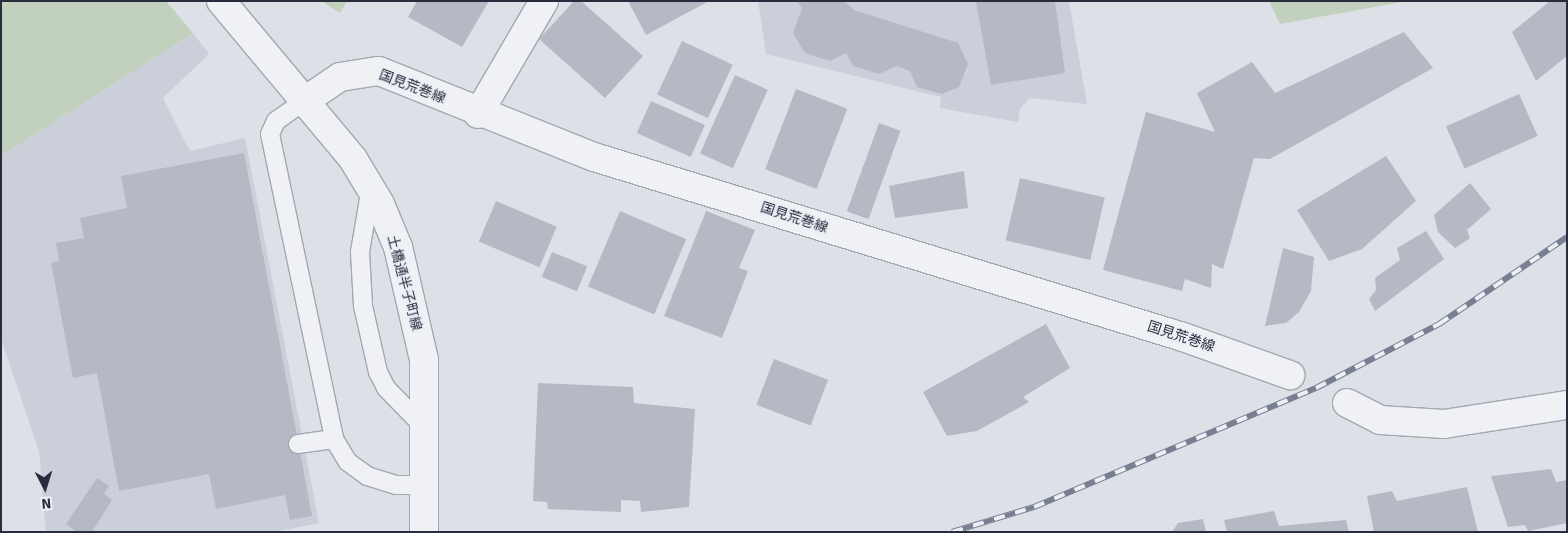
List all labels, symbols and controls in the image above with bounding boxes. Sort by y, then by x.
street label: 国見荒巻線 [376,67,448,107]
street label: 国見荒巻線 [758,199,830,237]
street label: 土橋通半子町線 [383,233,425,333]
street label: 国見荒巻線 [1145,318,1217,356]
north arrow [20,463,70,513]
text: N [41,495,52,512]

